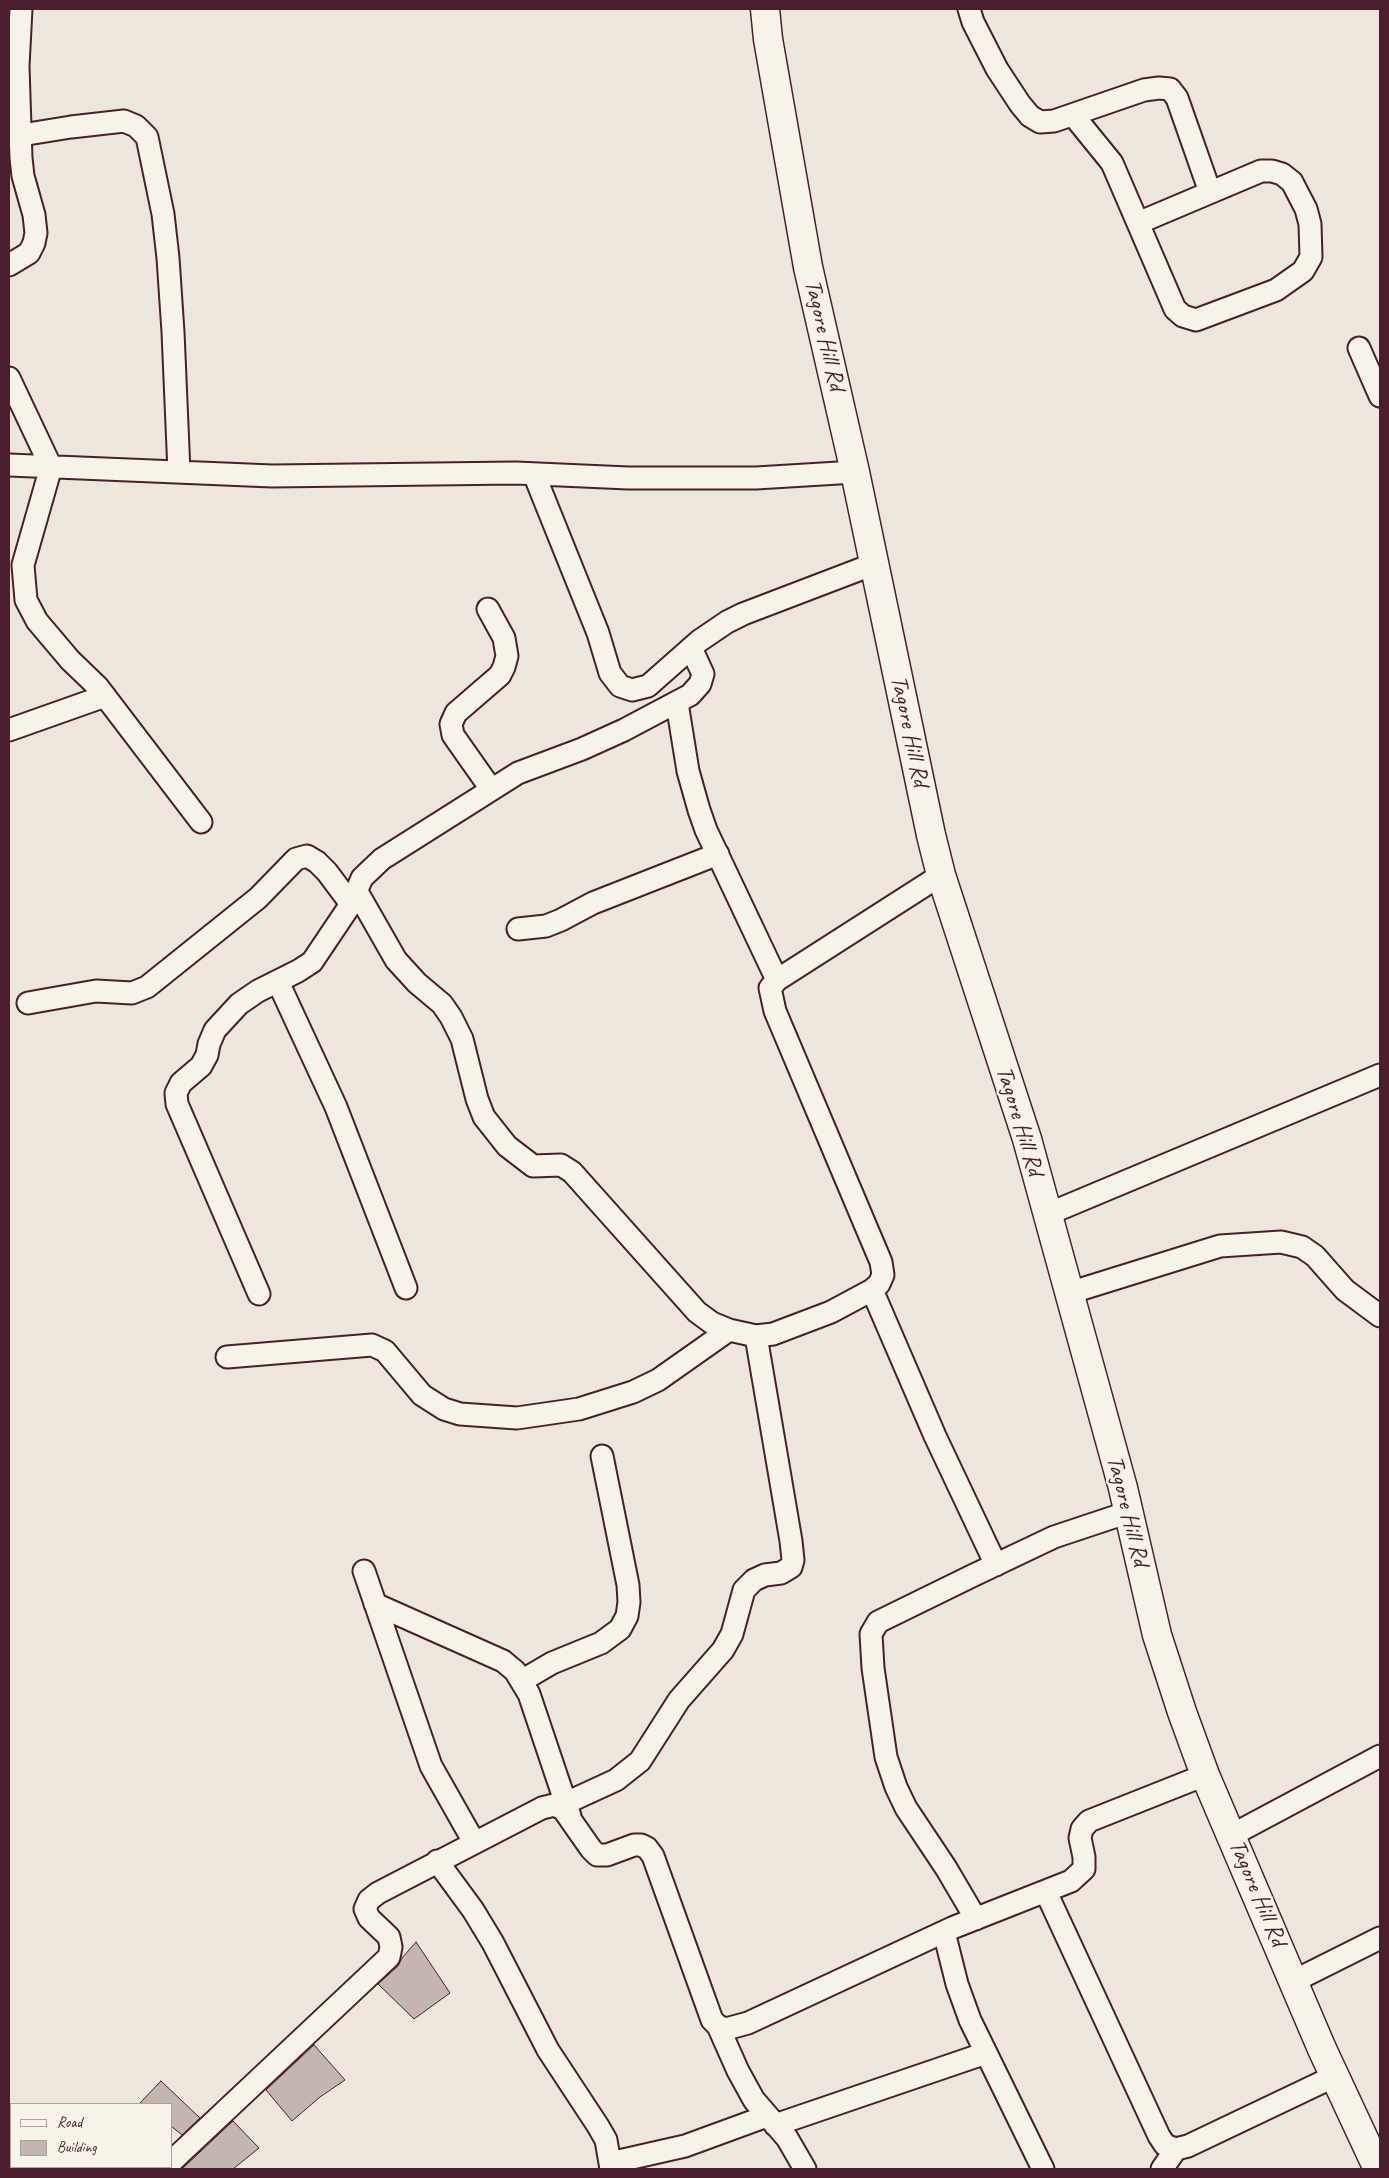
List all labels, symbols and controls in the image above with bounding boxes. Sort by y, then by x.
street label: Tagore Hill Rd [797,277,851,393]
street label: Tagore Hill Rd [883,673,935,789]
street label: Tagore Hill Rd [989,1063,1049,1179]
street label: Tagore Hill Rd [1099,1453,1155,1569]
street label: Tagore Hill Rd [1222,1835,1292,1951]
legend [10,2103,172,2168]
text: Road [57,2113,82,2132]
text: Building [57,2138,96,2157]

